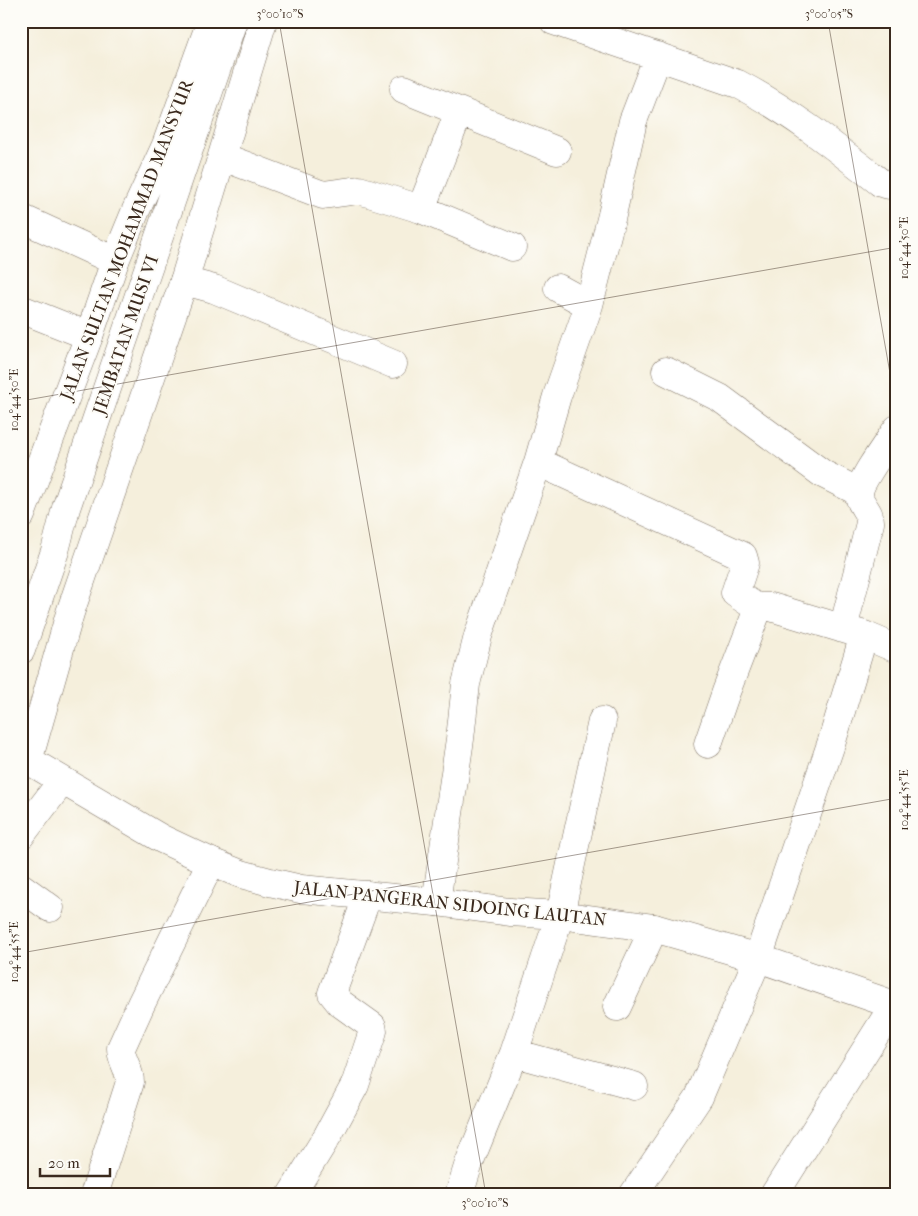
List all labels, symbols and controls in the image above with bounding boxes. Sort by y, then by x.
text: 3°00'10"S [257,7,303,21]
text: 3°00'05"S [805,7,853,21]
street label: JALAN SULTAN MOHAMMAD MANSYUR [55,76,198,405]
text: 104°44'50"E [897,217,911,279]
street label: JEMBATAN MUSI VI [88,252,163,419]
text: 104°44'50"E [7,369,21,431]
text: 104°44'55"E [897,769,911,831]
street label: JALAN PANGERAN SIDOING LAUTAN [291,877,608,931]
text: 104°44'55"E [7,921,21,983]
scale bar [40,1146,110,1178]
text: 20 m [48,1154,80,1172]
text: 3°00'10"S [462,1196,508,1210]

